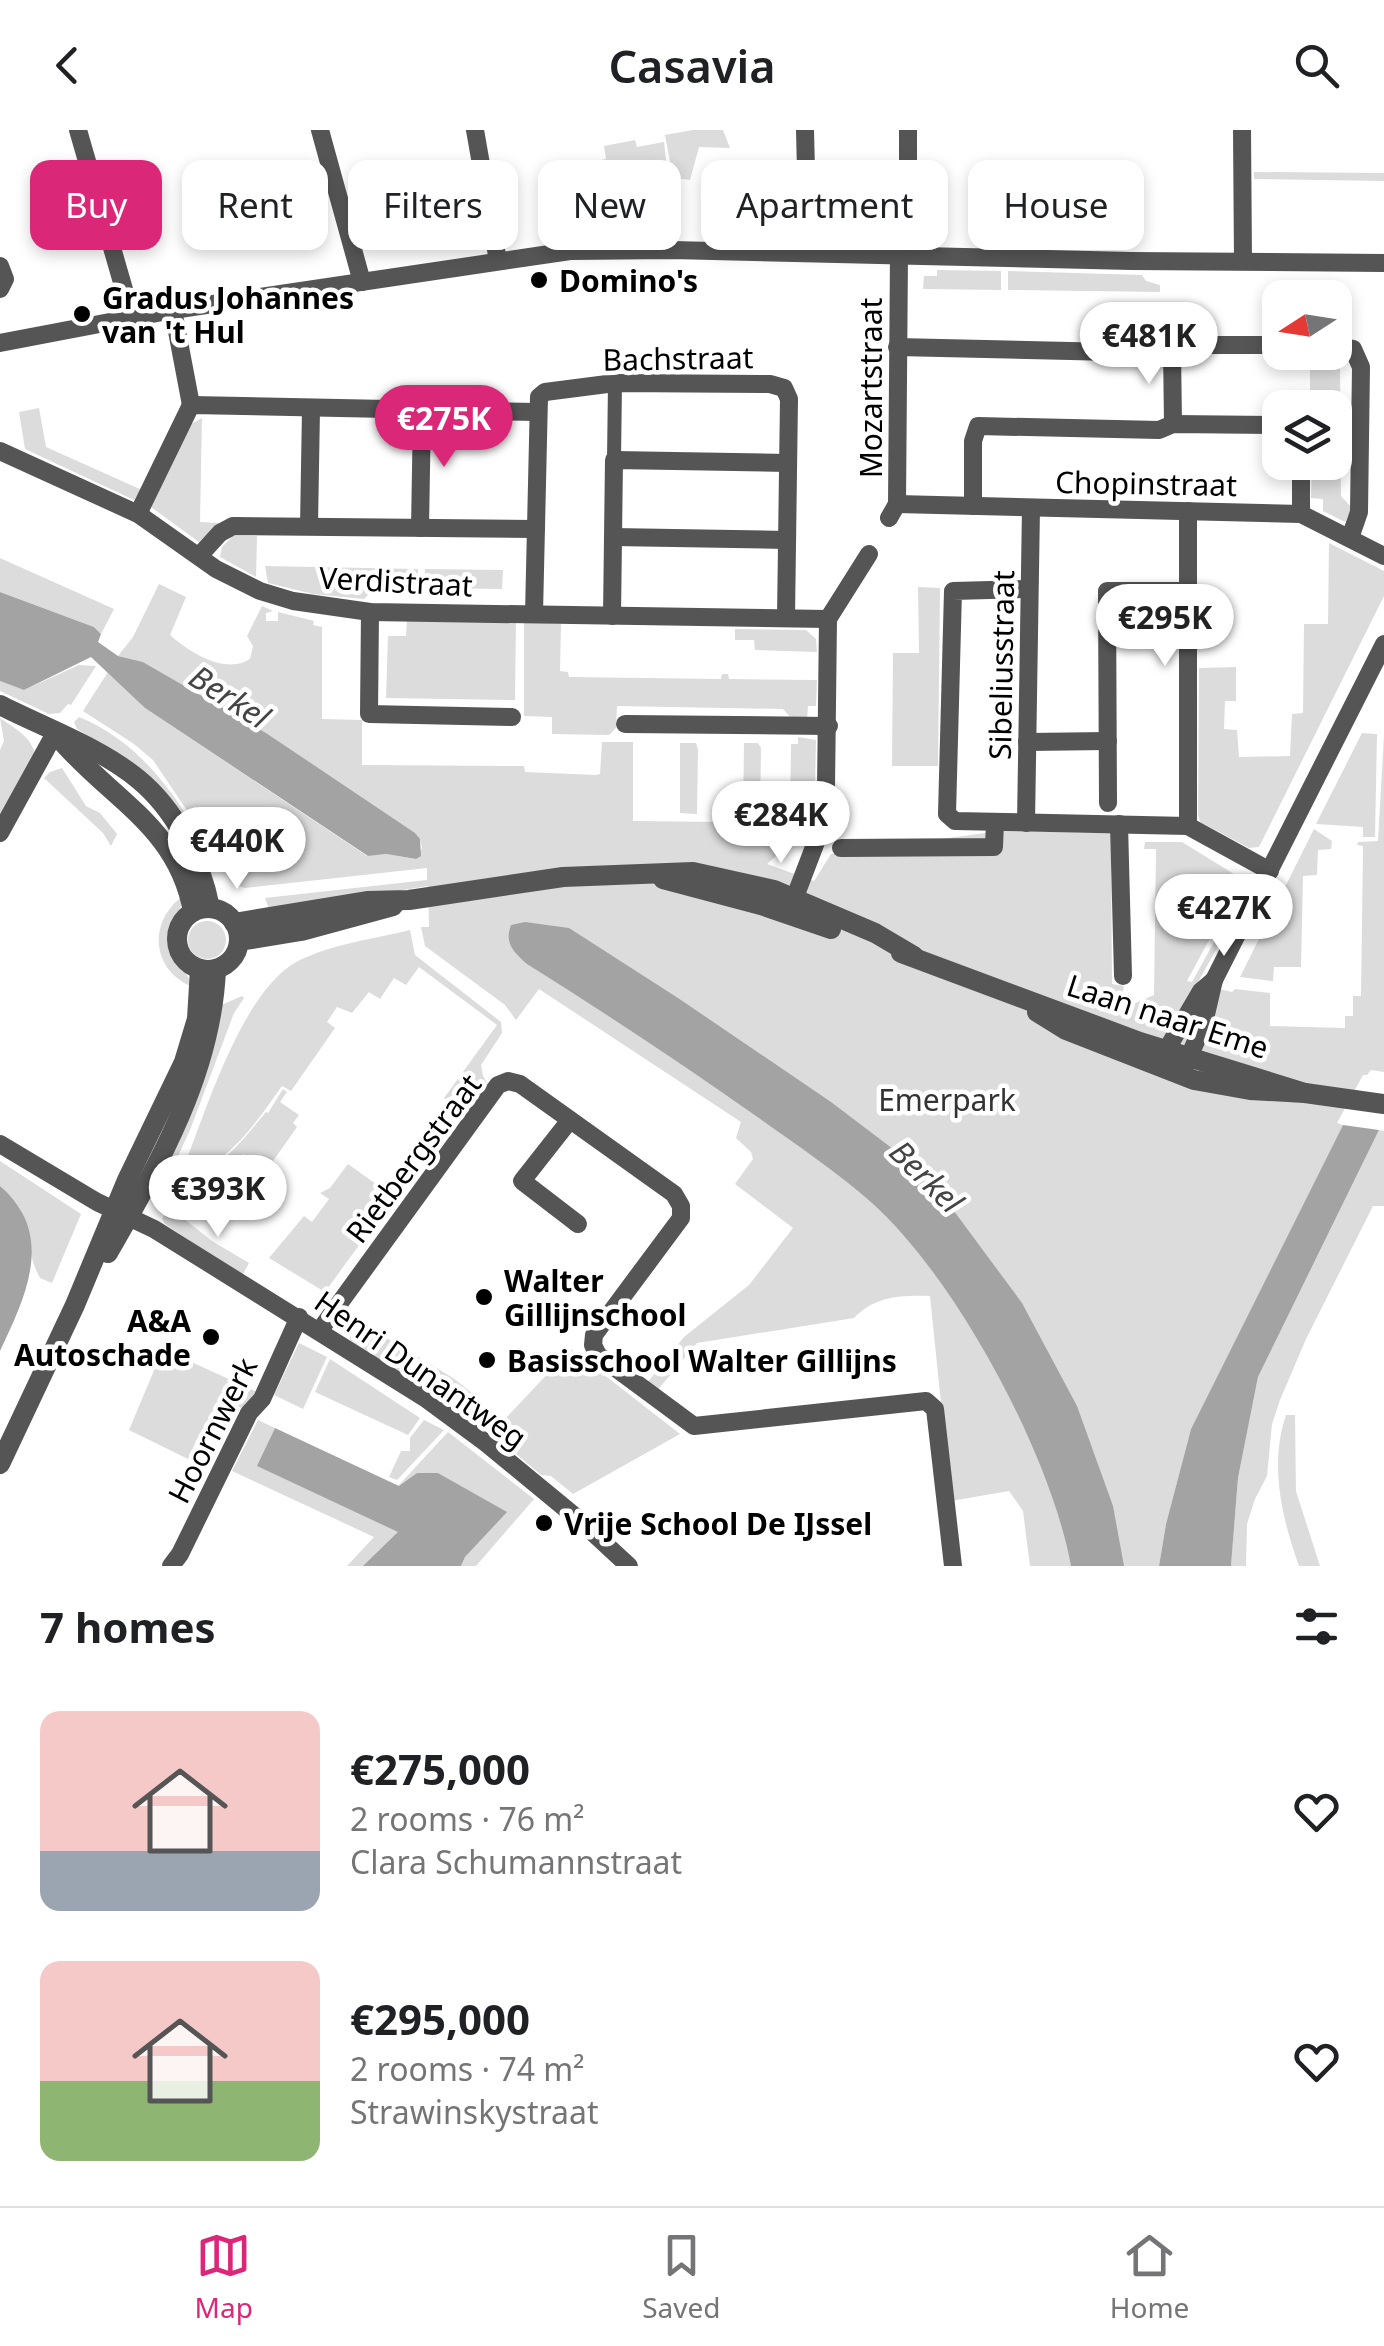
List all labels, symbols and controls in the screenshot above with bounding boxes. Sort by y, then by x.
text: Casavia [608,35,776,96]
icon: back [40,38,95,93]
icon: search [1289,38,1344,93]
chip: Buy [30,160,162,250]
chip: Rent [182,160,328,250]
chip: Filters [348,160,518,250]
chip: New [538,160,681,250]
chip: Apartment [701,160,948,250]
chip: House [968,160,1144,250]
place label: Domino's [559,260,698,301]
marker: Domino's [528,269,550,291]
place label: Gradus Johannes van 't Hul [102,277,354,352]
north arrow [1262,280,1352,370]
map controls [1262,280,1352,480]
street label: Mozartstraat [850,297,891,478]
pin: €481K [1079,302,1219,387]
marker: Gradus Johannes van 't Hul [71,303,93,325]
text: €481K [1102,313,1196,356]
street label: Bachstraat [602,336,754,380]
pin: €275K [374,385,514,470]
button: layers [1262,390,1352,480]
text: €275K [397,396,491,439]
street label: Chopinstraat [1055,461,1237,505]
street label: Verdistraat [318,557,474,606]
street label: Sibeliusstraat [979,570,1023,760]
pin: €295K [1095,584,1235,669]
text: €295K [1118,595,1212,638]
water label: Berkel [182,654,279,738]
pin: €284K [711,781,851,866]
text: €284K [734,792,828,835]
pin: €440K [167,807,307,892]
text: €440K [190,818,284,861]
pin: €427K [1154,874,1294,959]
text: €427K [1177,885,1271,928]
street label: Laan naar Eme [1062,964,1274,1068]
street label: Rietbergstraat [336,1065,490,1251]
park label: Emerpark [878,1079,1016,1120]
water label: Berkel [881,1130,974,1223]
pin: €393K [148,1155,288,1240]
text: €393K [171,1166,265,1209]
place label: Walter Gillijnschool [504,1260,686,1335]
street label: Henri Dunantweg [307,1281,535,1457]
marker: Walter Gillijnschool [473,1286,495,1308]
place label: A&A Autoschade [14,1300,191,1375]
marker: A&A Autoschade [200,1326,222,1348]
place label: Basisschool Walter Gillijns [507,1340,897,1381]
marker: Basisschool Walter Gillijns [476,1349,498,1371]
street label: Hoornwerk [158,1350,266,1510]
place label: Vrije School De IJssel [564,1503,872,1544]
marker: Vrije School De IJssel [533,1512,555,1534]
text: 7 homes [40,1598,216,1655]
icon: filters [1289,1599,1344,1654]
text: €275,000 [350,1740,530,1797]
icon: home [120,1751,240,1871]
icon: heart [1289,1784,1344,1839]
text: 2 rooms · 76 m² [350,1797,584,1840]
text: Clara Schumannstraat [350,1840,682,1883]
text: €295,000 [350,1990,530,2047]
icon: home [120,2001,240,2121]
icon: heart [1289,2034,1344,2089]
text: 2 rooms · 74 m² [350,2047,584,2090]
text: Strawinskystraat [350,2090,598,2133]
tab: Map [195,2228,253,2326]
tab: Saved [642,2228,720,2326]
tab: Home [1110,2228,1189,2326]

